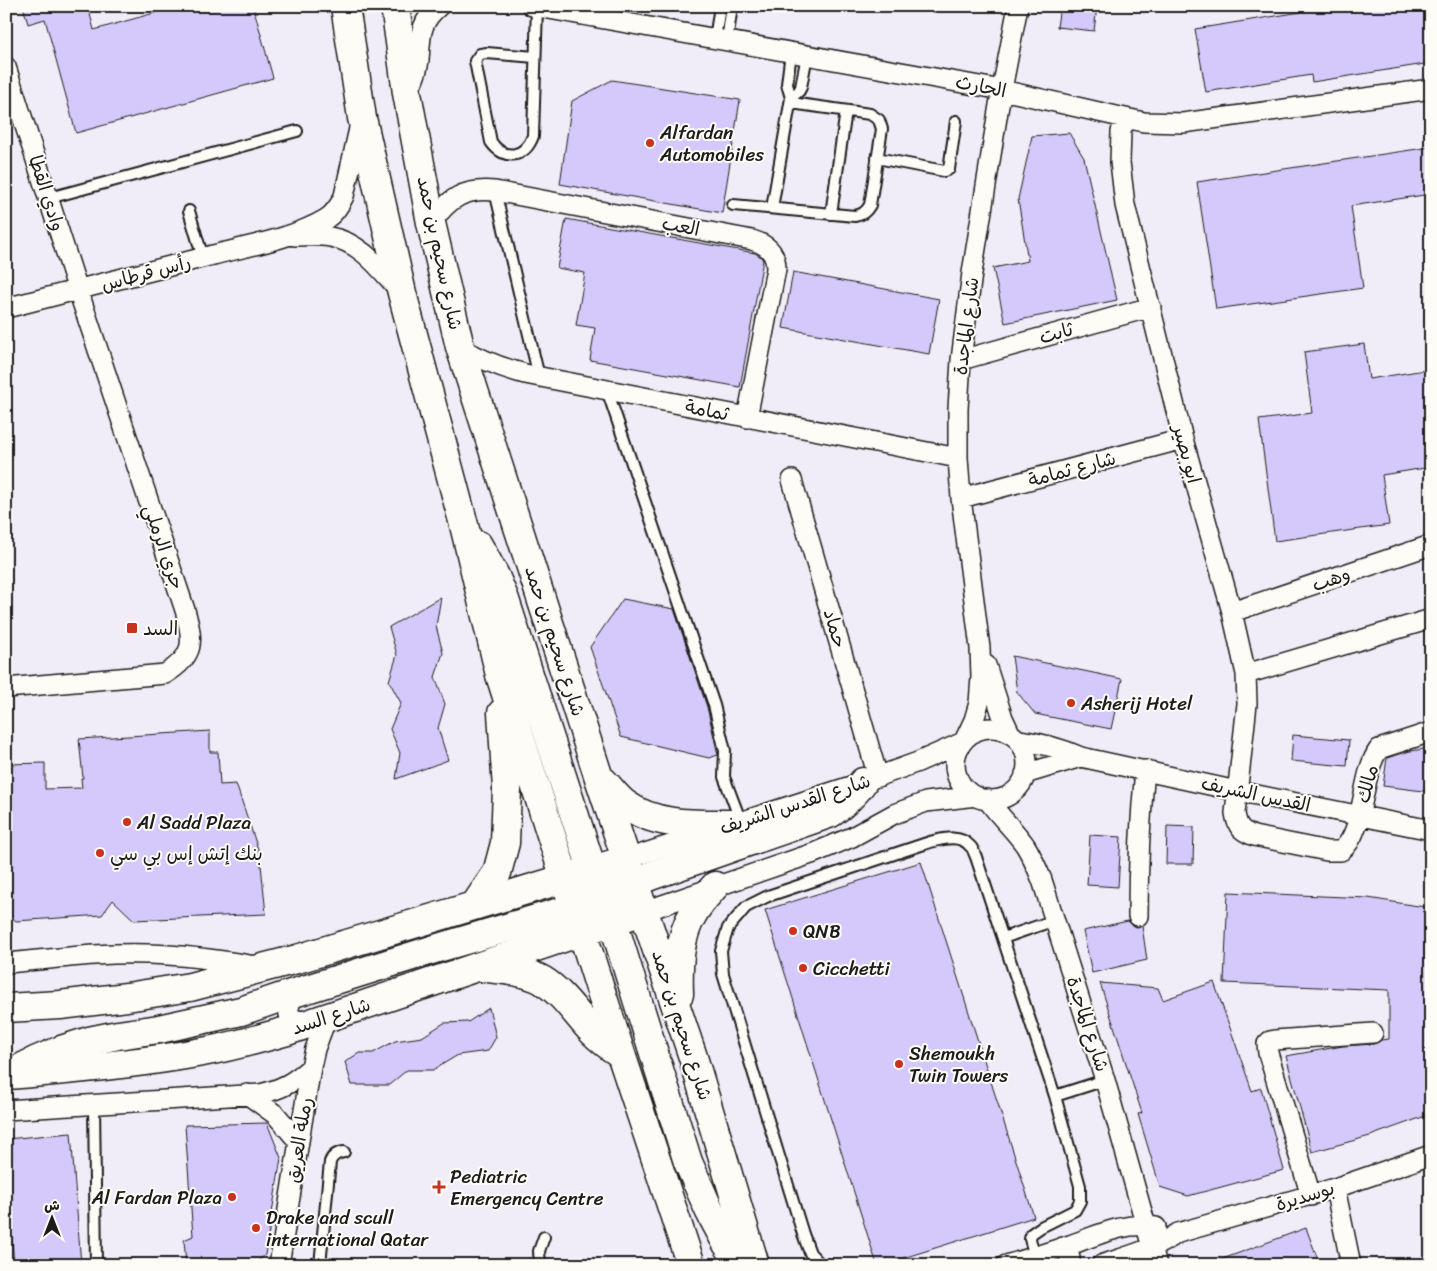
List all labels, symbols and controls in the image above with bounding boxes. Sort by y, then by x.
street label: الحارث [953,65,1009,107]
place label: Alfardan Automobiles [659,116,764,171]
marker: Alfardan Automobiles [644,137,656,149]
street label: وادي القطا [19,151,75,235]
street label: شارع سحيم بن حمد [408,173,472,333]
street label: العب [659,206,703,246]
street label: رأس قرطاس [97,245,195,301]
street label: شارع الماجدة [944,275,988,377]
street label: ثابت [1035,313,1077,353]
street label: ثمامة [682,390,732,430]
street label: ابو بصير [1163,419,1211,487]
street label: شارع ثمامة [1024,441,1120,497]
street label: جري الرملي [134,500,194,594]
street label: وهب [1307,557,1355,601]
street label: شارع سحيم بن حمد [515,561,595,721]
street label: حماد [814,605,856,651]
place label: السد [143,612,178,645]
marker: السد [125,621,139,635]
place label: Asherij Hotel [1080,687,1193,720]
marker: Asherij Hotel [1065,697,1077,709]
street label: مالك [1346,761,1388,807]
street label: شارع القدس الشريف [715,764,875,844]
street label: القدس الشريف [1198,766,1314,822]
place label: Al Sadd Plaza [136,806,251,839]
marker: Al Sadd Plaza [121,816,133,828]
place label: بنك إتش إس بي سي [110,837,263,870]
marker: بنك إتش إس بي سي [94,847,106,859]
place label: QNB [803,915,841,948]
marker: QNB [787,925,799,937]
street label: شارع سحيم بن حمد [642,945,722,1105]
place label: Cicchetti [813,952,890,985]
marker: Cicchetti [797,962,809,974]
street label: شارع الماجدة [1057,972,1119,1076]
street label: شارع السد [287,988,375,1044]
place label: Shemoukh Twin Towers [909,1037,1009,1092]
marker: Shemoukh Twin Towers [893,1058,905,1070]
street label: رملة العريق [276,1095,322,1185]
place label: Pediatric Emergency Centre [450,1160,604,1215]
street label: بوسديرة [1271,1171,1339,1221]
marker: Pediatric Emergency Centre [432,1180,446,1194]
place label: Al Fardan Plaza [91,1181,222,1214]
marker: Al Fardan Plaza [226,1191,238,1203]
text: ش [44,1193,60,1218]
north arrow [28,1194,78,1244]
place label: Drake and scull international Qatar [266,1201,429,1256]
marker: Drake and scull international Qatar [250,1222,262,1234]

